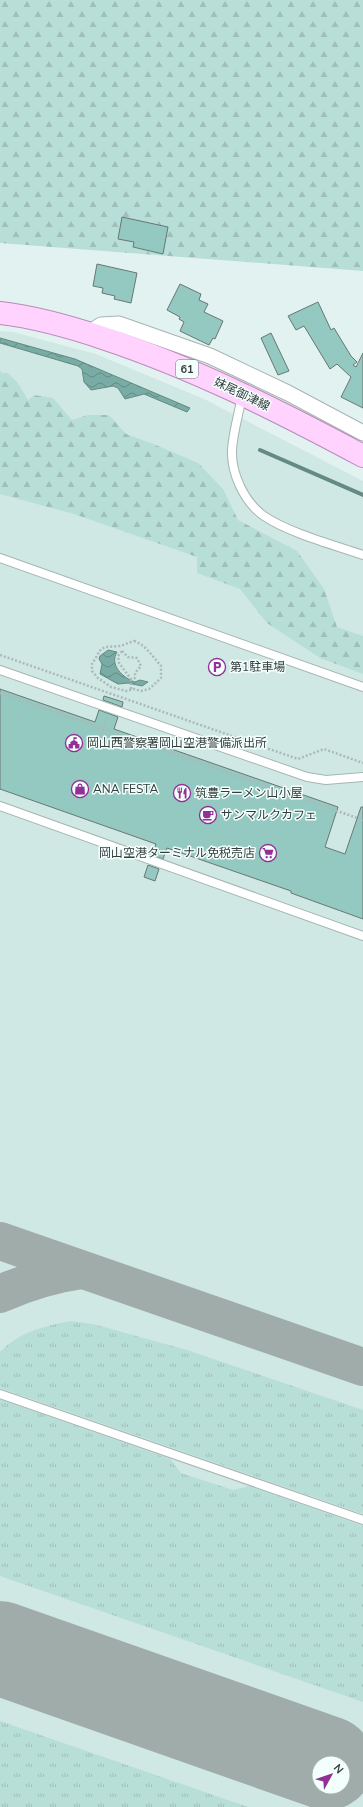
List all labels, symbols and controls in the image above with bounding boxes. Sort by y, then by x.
road number: 61 [176,360,198,378]
street label: 妹尾御津線 [212,374,272,414]
parking icon: 第1駐車場 [207,657,227,677]
place label: 第1駐車場 [230,659,285,675]
public building icon: 岡山西警察署岡山空港警備派出所 [64,733,84,753]
place label: 岡山西警察署岡山空港警備派出所 [87,735,267,751]
shop icon: ANA FESTA [70,779,90,799]
place label: ANA FESTA [93,781,158,797]
restaurant icon: 筑豊ラーメン山小屋 [172,783,192,803]
place label: 筑豊ラーメン山小屋 [195,785,303,801]
cafe icon: サンマルクカフェ [198,805,218,825]
place label: サンマルクカフェ [221,807,317,823]
supermarket icon: 岡山空港ターミナル免税売店 [258,843,278,863]
place label: 岡山空港ターミナル免税売店 [99,845,255,861]
north arrow [311,1755,351,1795]
text: N [330,1761,347,1777]

